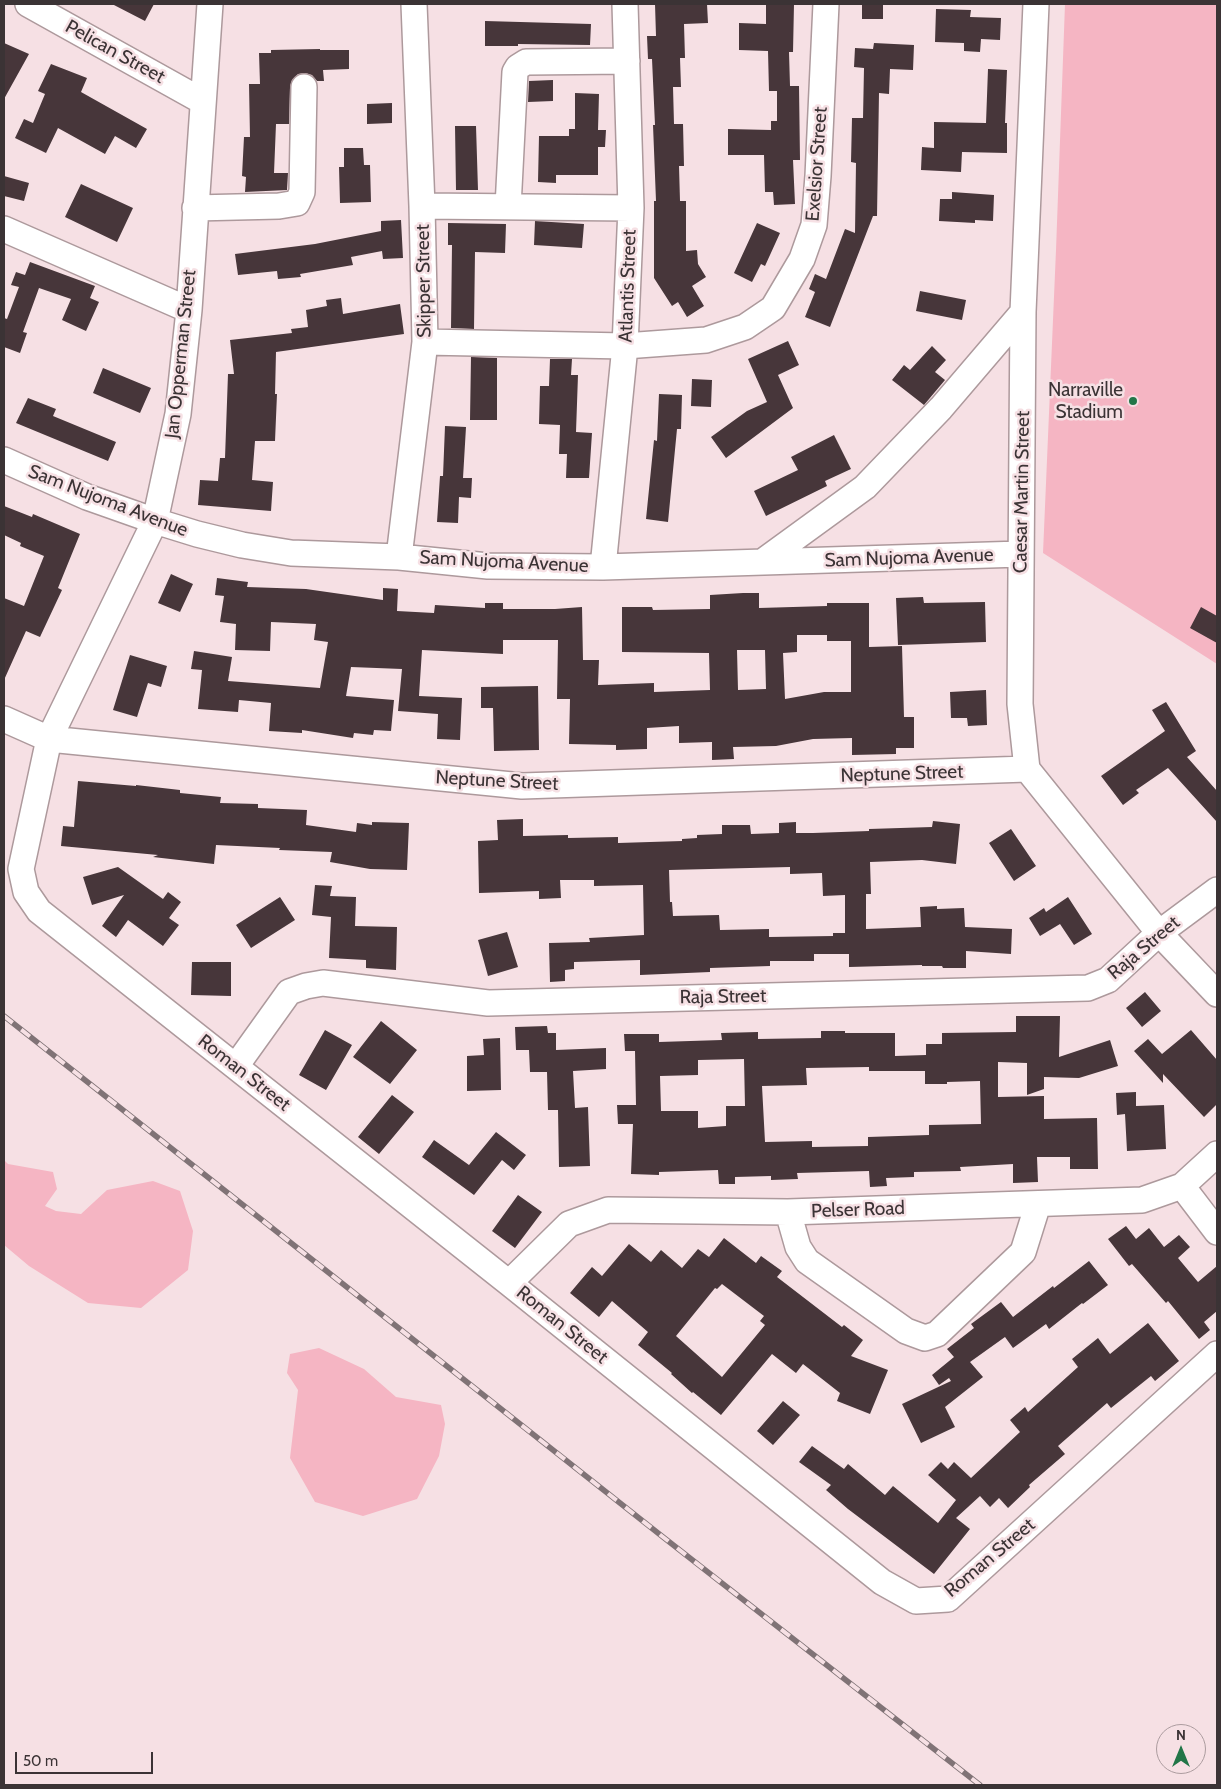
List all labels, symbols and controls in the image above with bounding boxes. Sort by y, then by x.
street label: Pelican Street [61,15,169,89]
street label: Exelsior Street [802,106,832,222]
street label: Skipper Street [412,224,436,338]
street label: Atlantis Street [615,229,641,343]
street label: Jan Opperman Street [161,268,201,440]
place label: Narraville Stadium [1048,379,1123,423]
marker: Narraville Stadium [1127,395,1139,407]
street label: Caesar Martin Street [1009,411,1035,573]
street label: Sam Nujoma Avenue [25,460,191,542]
street label: Sam Nujoma Avenue [824,544,994,572]
street label: Sam Nujoma Avenue [419,546,589,578]
street label: Neptune Street [840,760,964,788]
street label: Neptune Street [435,766,559,796]
street label: Raja Street [1103,911,1185,985]
street label: Raja Street [679,985,767,1009]
street label: Roman Street [193,1030,295,1116]
street label: Pelser Road [811,1197,905,1223]
street label: Roman Street [512,1281,612,1369]
street label: Roman Street [940,1514,1040,1602]
north arrow [1156,1724,1206,1774]
text: N [1176,1726,1186,1744]
scale bar [18,1742,155,1774]
text: 50 m [23,1752,58,1770]

